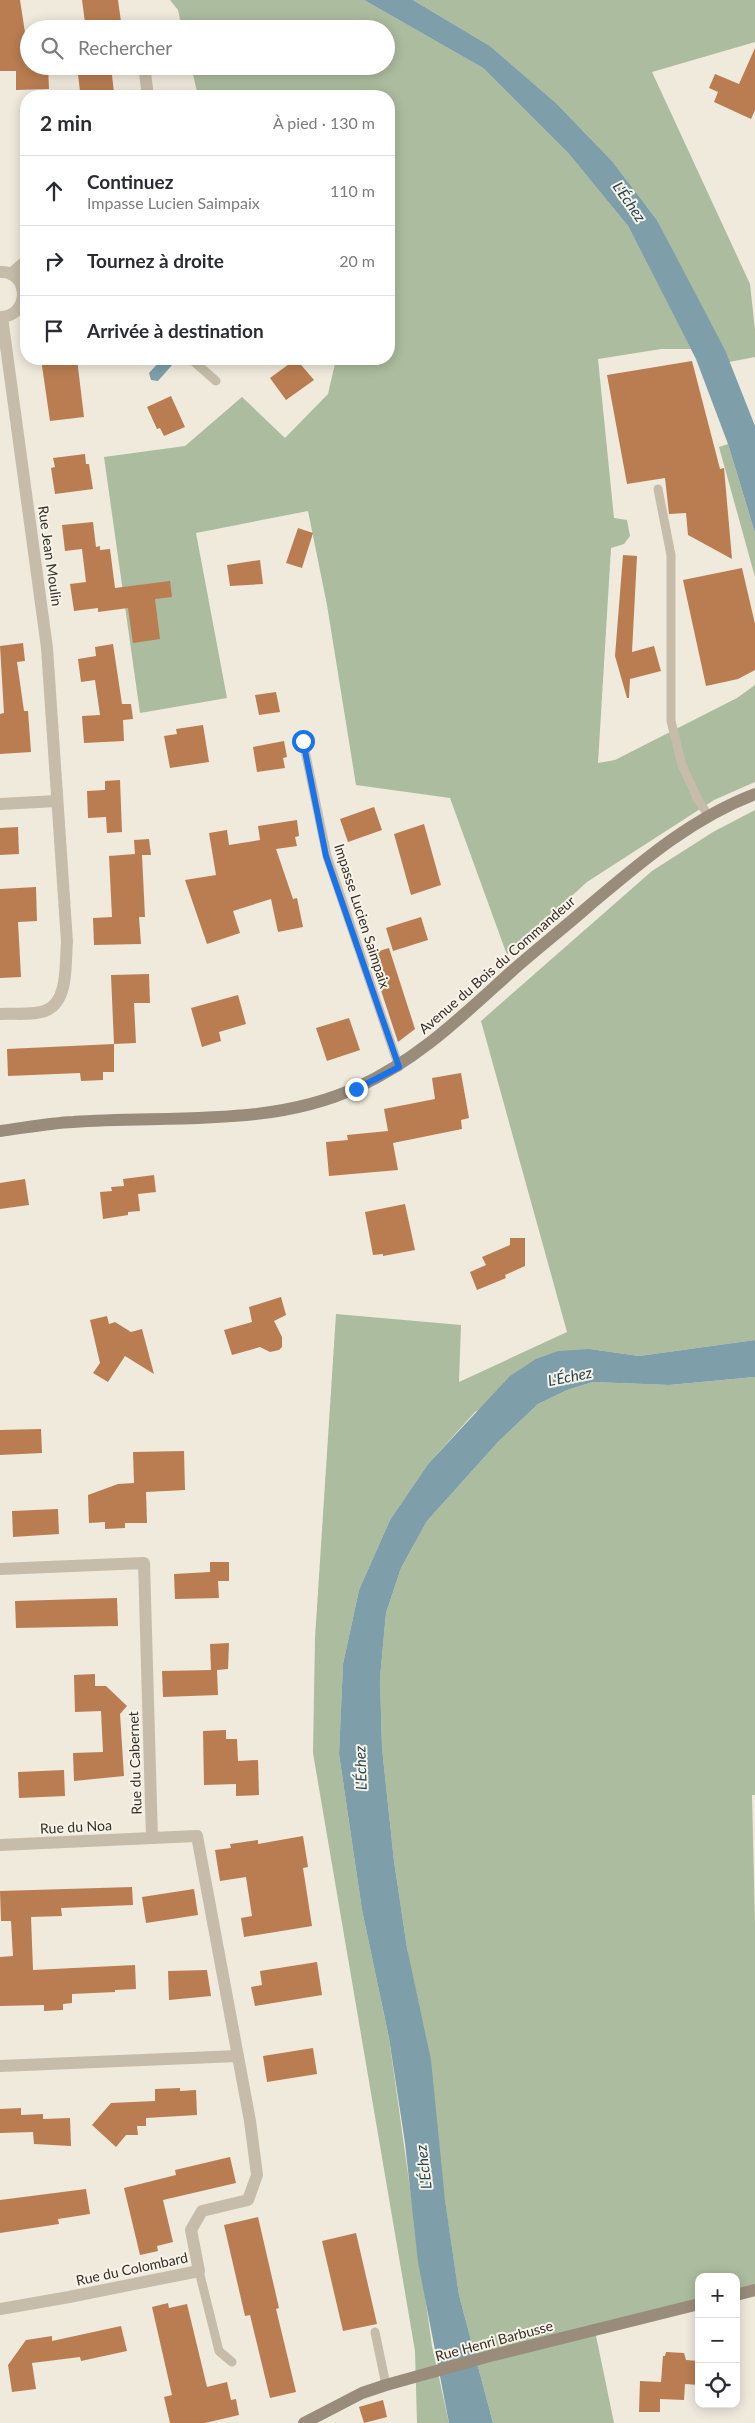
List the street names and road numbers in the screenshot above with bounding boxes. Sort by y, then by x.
street label: Rue Jean Moulin [35,505,66,607]
street label: Impasse Lucien Saimpaix [331,841,394,990]
street label: Avenue du Bois du Commandeur [415,892,578,1037]
street label: Rue du Cabernet [124,1711,145,1815]
street label: Rue du Noa [40,1816,112,1837]
street label: Rue du Colombard [74,2248,189,2289]
street label: Rue Henri Barbusse [433,2317,555,2364]

